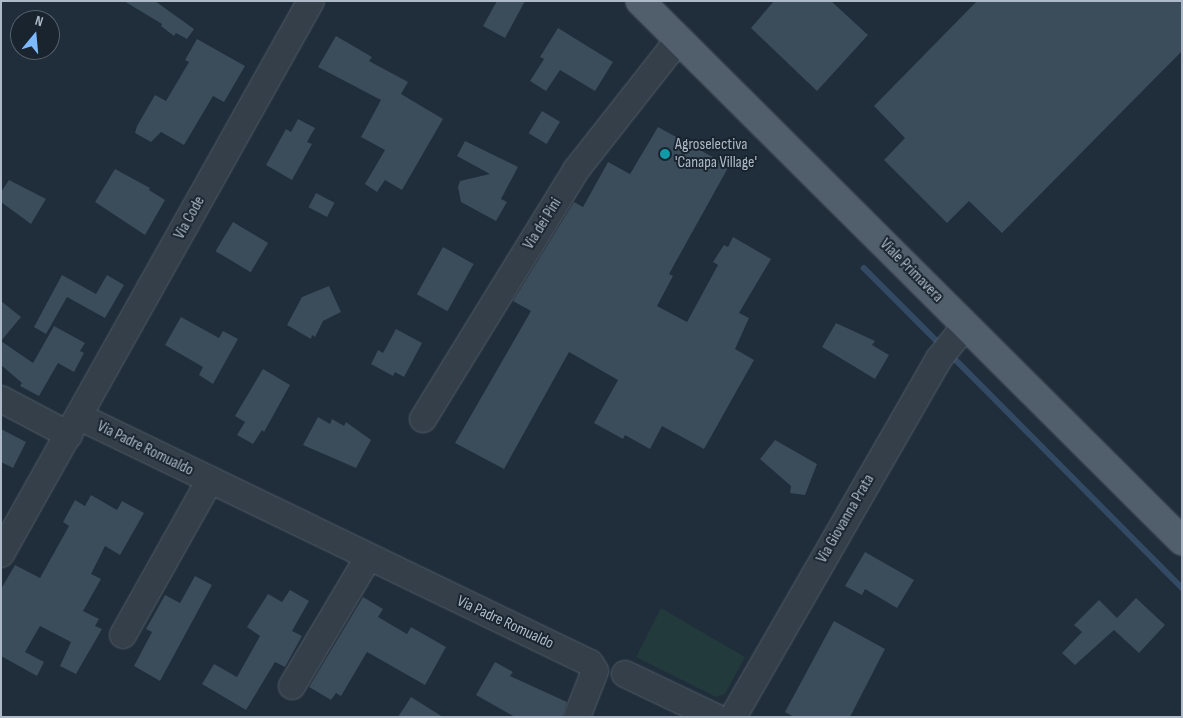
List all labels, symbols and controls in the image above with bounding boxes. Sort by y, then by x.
north arrow [10,10,60,60]
text: N [33,12,45,30]
place label: Agroselectiva 'Canapa Village' [675,135,757,173]
marker: Agroselectiva 'Canapa Village' [659,148,671,160]
street label: Via Code [170,193,210,243]
street label: Via dei Pini [520,195,566,253]
street label: Viale Primavera [875,235,947,307]
street label: Via Padre Romualdo [94,417,196,481]
street label: Via Giovanna Prata [813,471,879,567]
street label: Via Padre Romualdo [453,592,557,654]

